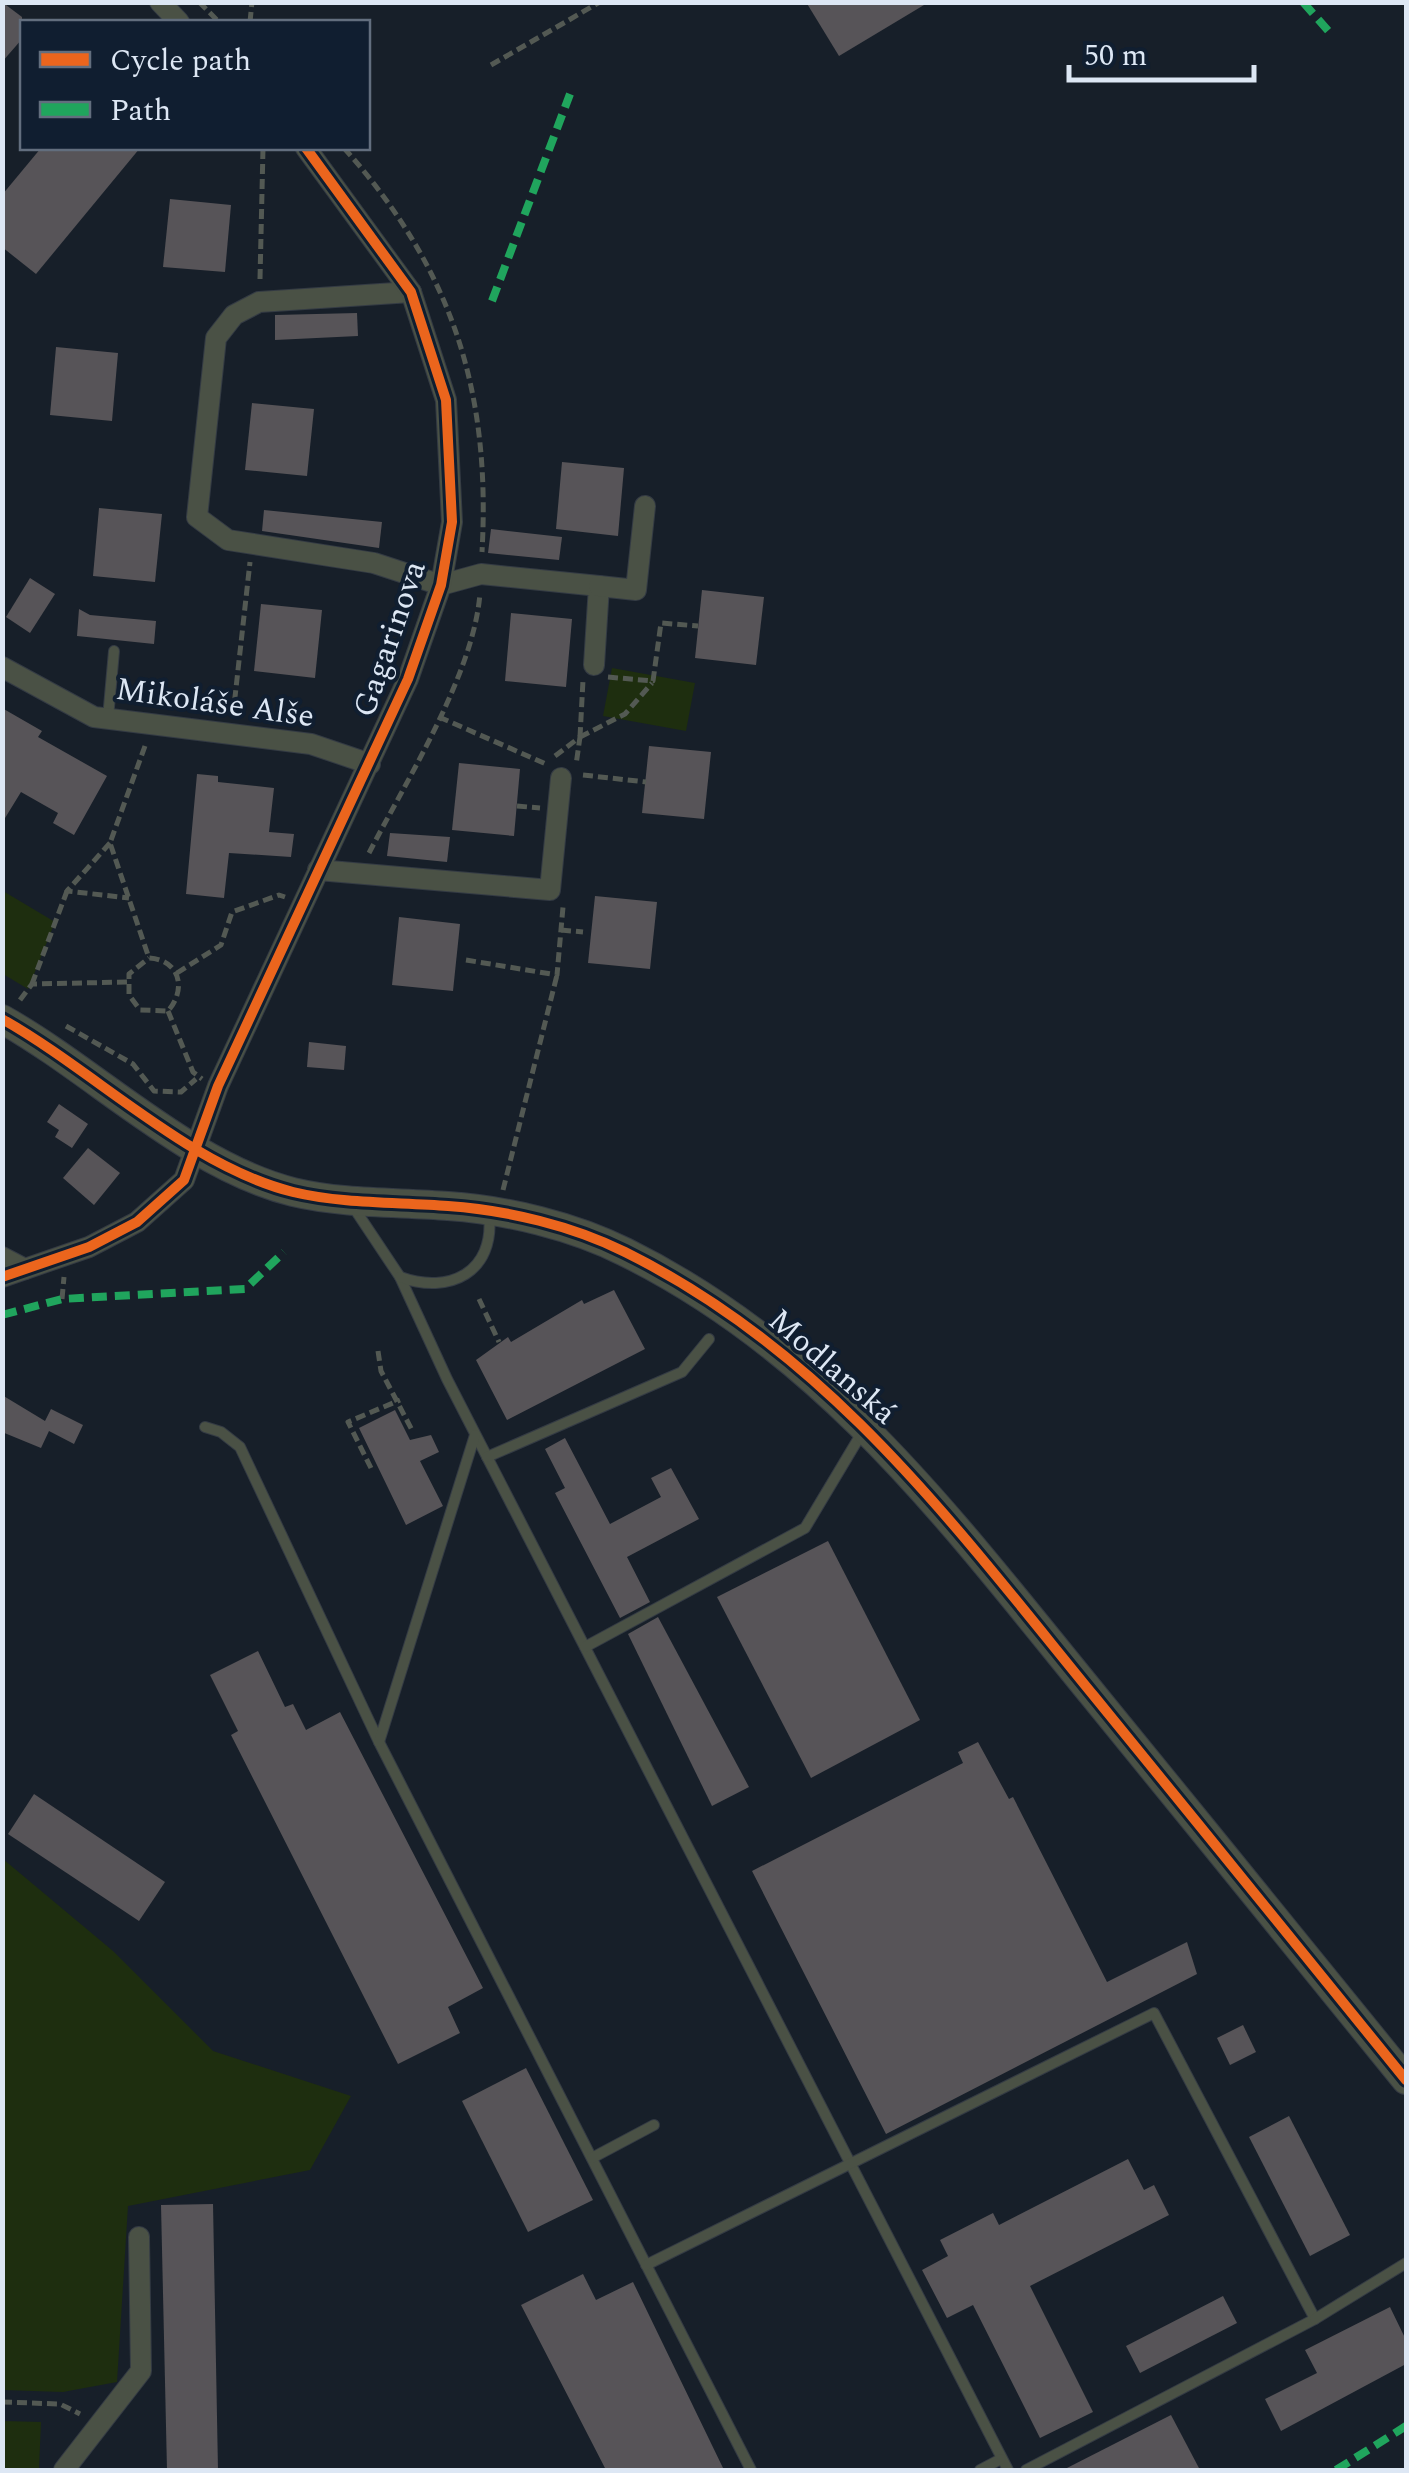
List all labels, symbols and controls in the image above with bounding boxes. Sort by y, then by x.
legend [20,20,370,150]
scale bar [1069,20,1254,82]
text: 50 m [1084,33,1147,79]
text: Cycle path [110,38,251,84]
text: Path [110,88,171,134]
street label: Gagarinova [340,554,440,724]
street label: Mikoláše Alše [113,665,317,741]
street label: Modlanská [757,1297,907,1437]

